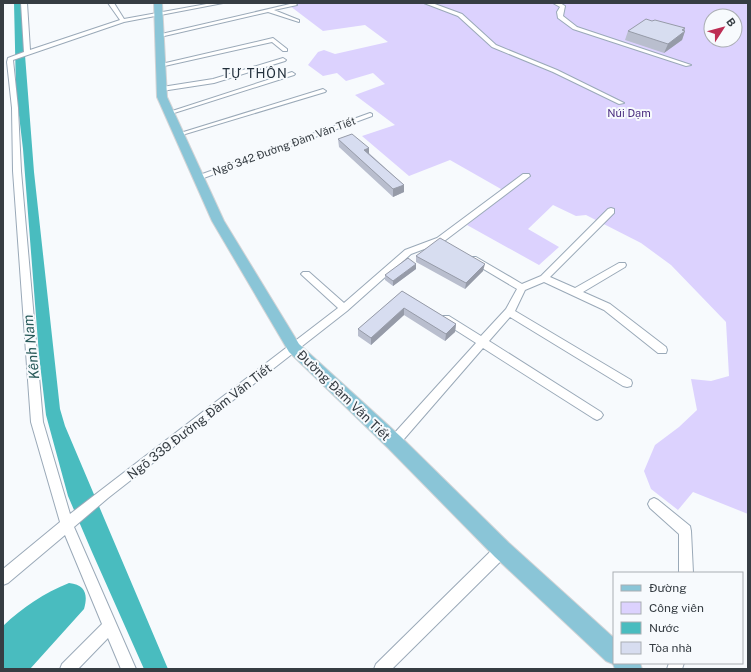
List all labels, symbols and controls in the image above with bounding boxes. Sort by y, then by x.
north arrow [703,8,743,48]
text: B [724,16,738,29]
district label: TỰ THÔN [222,66,288,81]
park label: Núi Dạm [607,107,651,119]
street label: Ngõ 342 Đường Đàm Văn Tiết [211,114,357,178]
water label: Kênh Nam [20,314,42,380]
street label: Đường Đàm Văn Tiết [294,347,393,444]
street label: Ngõ 339 Đường Đàm Văn Tiết [124,360,274,482]
legend [613,572,743,664]
text: Đường [649,581,687,595]
text: Công viên [649,601,704,615]
text: Nước [649,621,679,635]
text: Tòa nhà [649,641,692,655]

